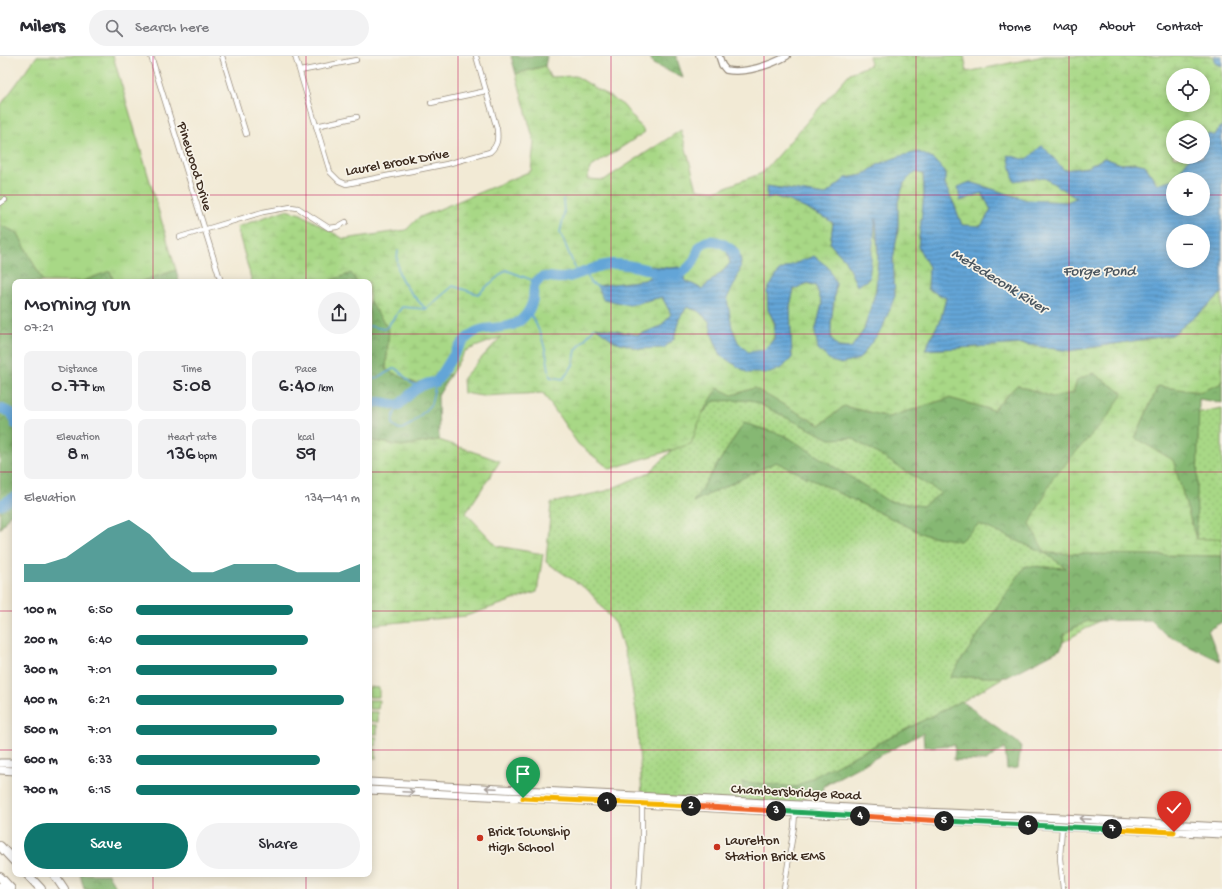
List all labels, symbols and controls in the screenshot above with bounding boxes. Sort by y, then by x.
search box [89,10,369,46]
text: Milers [20,16,65,39]
icon: search [103,17,125,39]
text: Search here [135,19,209,37]
text: Home [999,19,1031,36]
text: Map [1053,19,1077,36]
text: About [1099,19,1135,36]
text: Contact [1157,19,1202,36]
map controls [1166,68,1210,268]
button: locate [1166,68,1210,112]
street label: Pinewood Drive [172,119,215,214]
button: layers [1166,120,1210,164]
street label: Laurel Brook Drive [344,146,451,181]
button: + [1166,172,1210,216]
button: − [1166,224,1210,268]
water label: Metedeconk River [948,245,1052,320]
water label: Forge Pond [1063,263,1137,281]
button: share [318,292,360,334]
text: Morning run [24,293,130,319]
text: 07:21 [24,321,54,336]
text: Distance [59,364,97,376]
text: Time [182,364,202,376]
text: Pace [295,364,317,376]
text: 0.77 [51,376,90,399]
text: 5:08 [172,376,212,399]
text: 6:40 [278,376,316,399]
text: km [90,383,105,395]
text: /km [316,383,334,395]
text: Elevation [56,432,100,444]
text: Heart rate [167,432,217,444]
text: kcal [297,432,315,444]
text: 8 [67,444,78,467]
text: 136 [167,444,195,467]
text: 59 [296,444,316,467]
text: m [78,451,89,463]
text: bpm [195,451,217,463]
text: Elevation [24,491,76,506]
text: 134–141 m [305,491,360,506]
text: 100 m [24,603,56,618]
text: 6:50 [88,603,113,618]
text: 200 m [24,633,57,648]
text: 6:40 [88,633,112,648]
text: 300 m [24,663,58,678]
text: 7:01 [88,663,111,678]
text: 400 m [24,693,57,708]
text: 6:21 [88,693,110,708]
text: 500 m [24,723,58,738]
text: 7:01 [88,723,111,738]
text: 600 m [24,753,58,768]
text: 6:33 [88,753,112,768]
pin [506,757,540,798]
icon: arrive [512,763,534,785]
street label: Chambersbridge Road [730,782,863,805]
text: 700 m [24,783,58,798]
text: 6:15 [88,783,111,798]
one-way arrow [485,785,498,792]
one-way arrow [401,788,414,795]
pin [1157,791,1191,832]
pin: 1 [597,792,617,812]
text: 1 [605,796,609,808]
pin: 2 [681,796,701,816]
icon: check [1163,797,1185,819]
text: 2 [688,800,694,812]
pin: 3 [766,801,786,821]
text: 3 [773,805,779,817]
pin: 4 [850,806,870,826]
text: 4 [857,810,863,822]
pin: 5 [934,811,954,831]
text: 5 [941,815,947,827]
pin: 6 [1018,815,1038,835]
one-way arrow [1079,816,1092,823]
text: 6 [1025,819,1031,831]
pin: 7 [1102,819,1122,839]
button: Save [24,823,188,869]
button: Share [196,823,360,869]
text: 7 [1109,823,1115,835]
place label: Brick Township High School [487,824,570,857]
marker: Brick Township High School [475,833,485,843]
place label: Laurelton Station Brick EMS [725,833,826,866]
marker: Laurelton Station Brick EMS [712,842,722,852]

